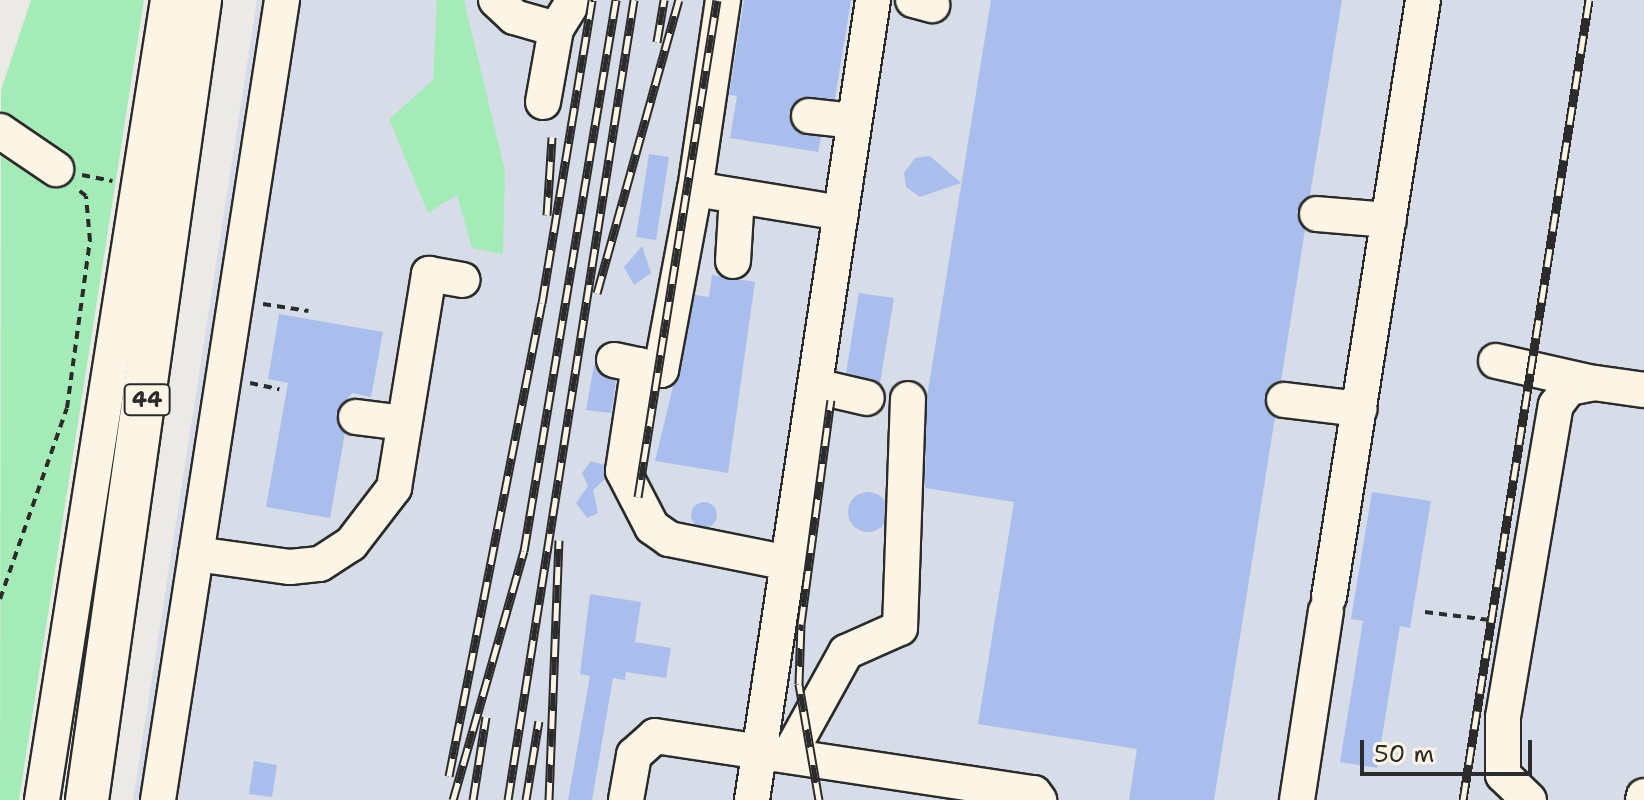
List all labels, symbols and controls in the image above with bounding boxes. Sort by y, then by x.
road number: 44 [123,382,171,418]
scale bar [1364,724,1536,774]
text: 50 m [1374,738,1434,770]

